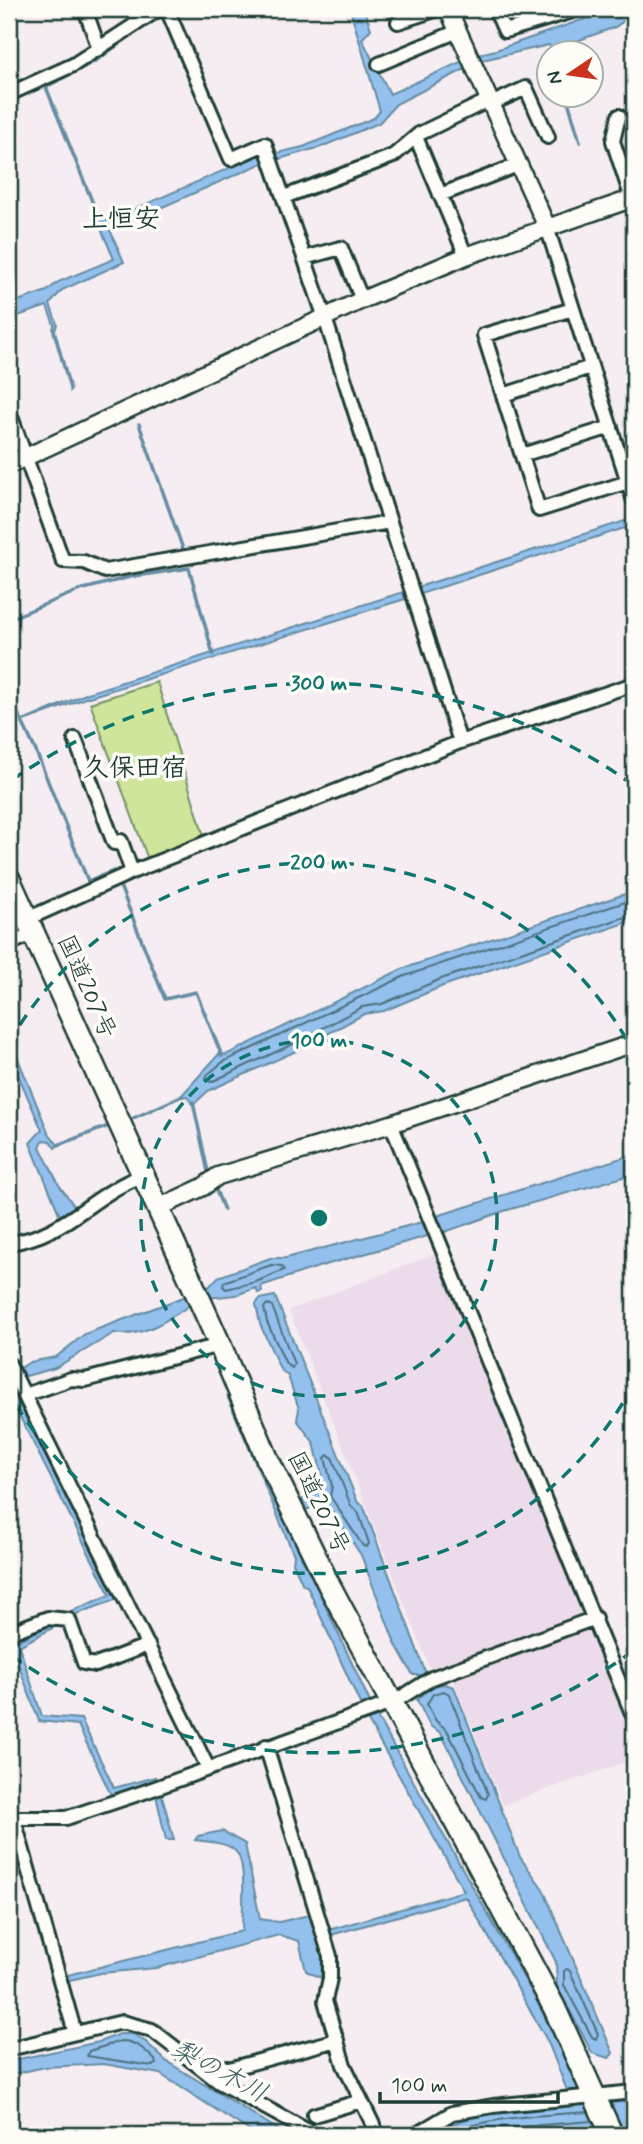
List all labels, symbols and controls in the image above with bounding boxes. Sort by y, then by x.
north arrow [534,38,604,108]
text: N [541,69,569,86]
district label: 上恒安 [82,203,160,237]
text: 300 m [291,670,348,698]
district label: 久保田宿 [83,752,187,786]
text: 200 m [290,849,348,877]
street label: 国道207号 [49,930,123,1044]
text: 100 m [291,1027,347,1055]
centre of rings [307,1206,331,1230]
street label: 国道207号 [280,1446,356,1560]
water label: 梨の木川 [165,2033,273,2111]
scale bar [380,2060,559,2104]
text: 100 m [391,2072,447,2100]

